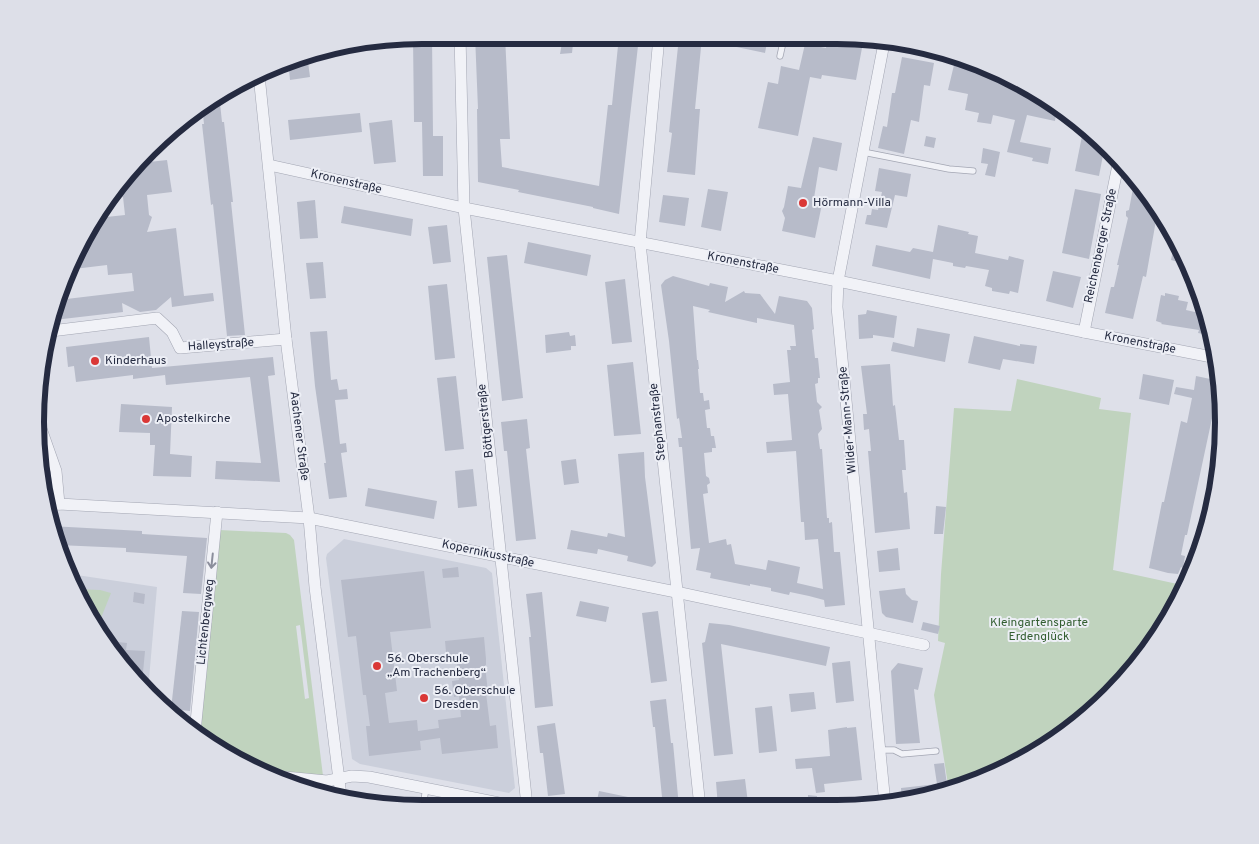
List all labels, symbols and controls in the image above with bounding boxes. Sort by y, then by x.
street label: Kronenstraße [309,166,383,198]
street label: Reichenberger Straße [1081,187,1121,305]
place label: Hörmann-Villa [813,195,891,211]
marker: Hörmann-Villa [797,197,809,209]
street label: Kronenstraße [706,248,780,278]
street label: Kronenstraße [1103,328,1177,358]
street label: Halleystraße [187,335,255,355]
place label: Kinderhaus [105,353,166,369]
marker: Kinderhaus [89,355,101,367]
street label: Wilder-Mann-Straße [835,366,861,474]
street label: Stephanstraße [646,382,670,462]
street label: Böttgerstraße [474,383,498,459]
street label: Aachener Straße [286,390,312,482]
place label: Apostelkirche [156,411,230,427]
marker: Apostelkirche [140,413,152,425]
street label: Kopernikusstraße [440,536,536,572]
one-way arrow [207,552,217,568]
street label: Lichtenbergweg [194,578,218,666]
park label: Kleingartensparte Erdenglück [990,615,1088,645]
place label: 56. Oberschule „Am Trachenberg“ [387,651,486,681]
marker: 56. Oberschule „Am Trachenberg“ [371,660,383,672]
place label: 56. Oberschule Dresden [434,683,516,713]
marker: 56. Oberschule Dresden [418,692,430,704]

